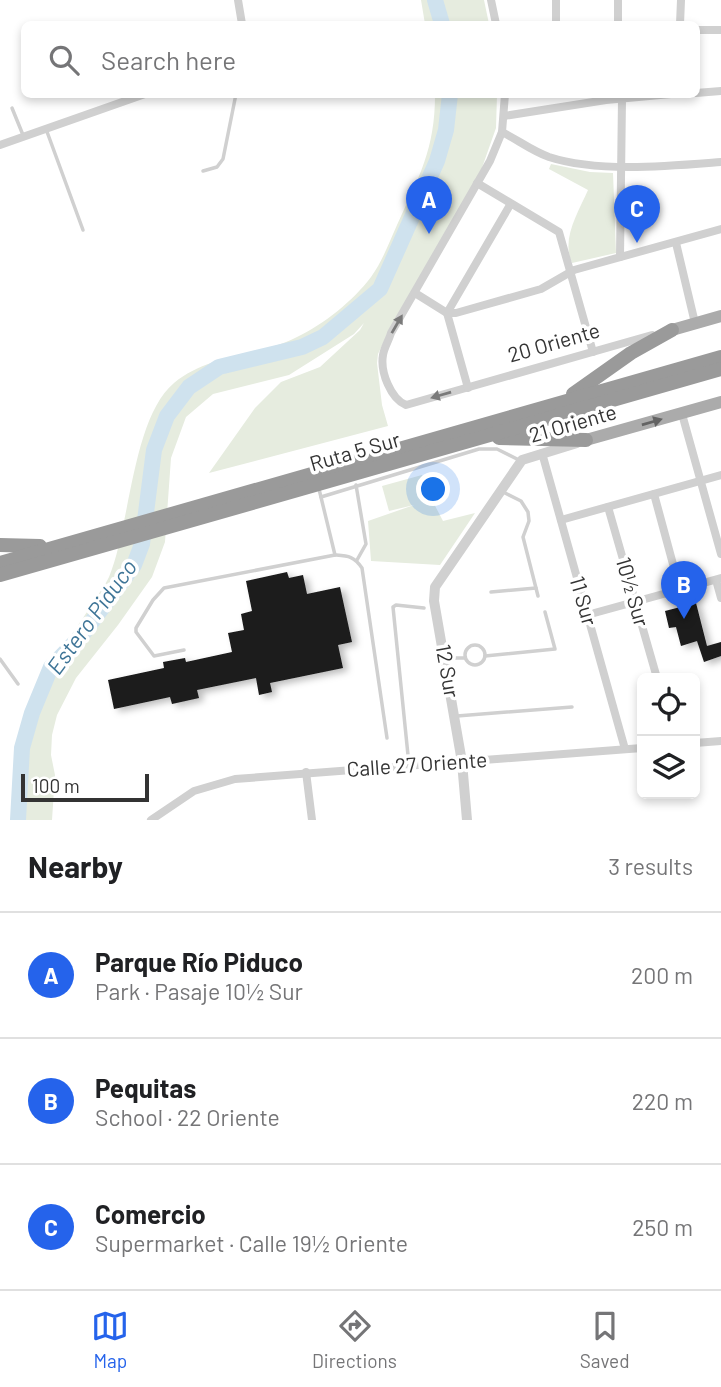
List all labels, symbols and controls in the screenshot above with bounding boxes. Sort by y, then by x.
search box [21,21,700,98]
icon: search [45,41,83,79]
text: Search here [101,44,236,75]
pin: A [406,176,452,234]
pin: C [614,185,660,243]
one-way arrow [391,314,403,333]
street label: 20 Oriente [505,317,602,367]
one-way arrow [430,391,451,401]
street label: 21 Oriente [526,398,619,447]
one-way arrow [641,416,663,427]
street label: Ruta 5 Sur [307,426,403,475]
your location [416,472,450,506]
water label: Estero Piduco [40,553,142,679]
street label: 10½ Sur [612,554,655,630]
pin: B [661,561,707,619]
street label: 11 Sur [566,573,603,628]
street label: 12 Sur [431,642,466,700]
map controls [637,673,700,799]
button: locate [637,673,700,736]
button: layers [637,736,700,799]
street label: Calle 27 Oriente [346,746,488,781]
scale bar [21,771,149,803]
text: 100 m [32,774,80,797]
text: Nearby [28,848,123,884]
text: 3 results [608,852,693,880]
text: Parque Río Piduco [95,946,303,977]
text: A [43,961,59,989]
text: 200 m [631,961,693,989]
text: Park · Pasaje 10½ Sur [95,977,303,1005]
text: Pequitas [95,1072,196,1103]
text: B [44,1087,58,1115]
text: 220 m [632,1087,693,1115]
text: School · 22 Oriente [95,1103,280,1131]
text: Comercio [95,1198,206,1229]
text: C [44,1213,58,1241]
text: 250 m [632,1213,693,1241]
text: Supermarket · Calle 19½ Oriente [95,1229,408,1257]
tab: Map [91,1307,129,1372]
tab: Directions [312,1307,397,1372]
tab: Saved [580,1307,630,1372]

